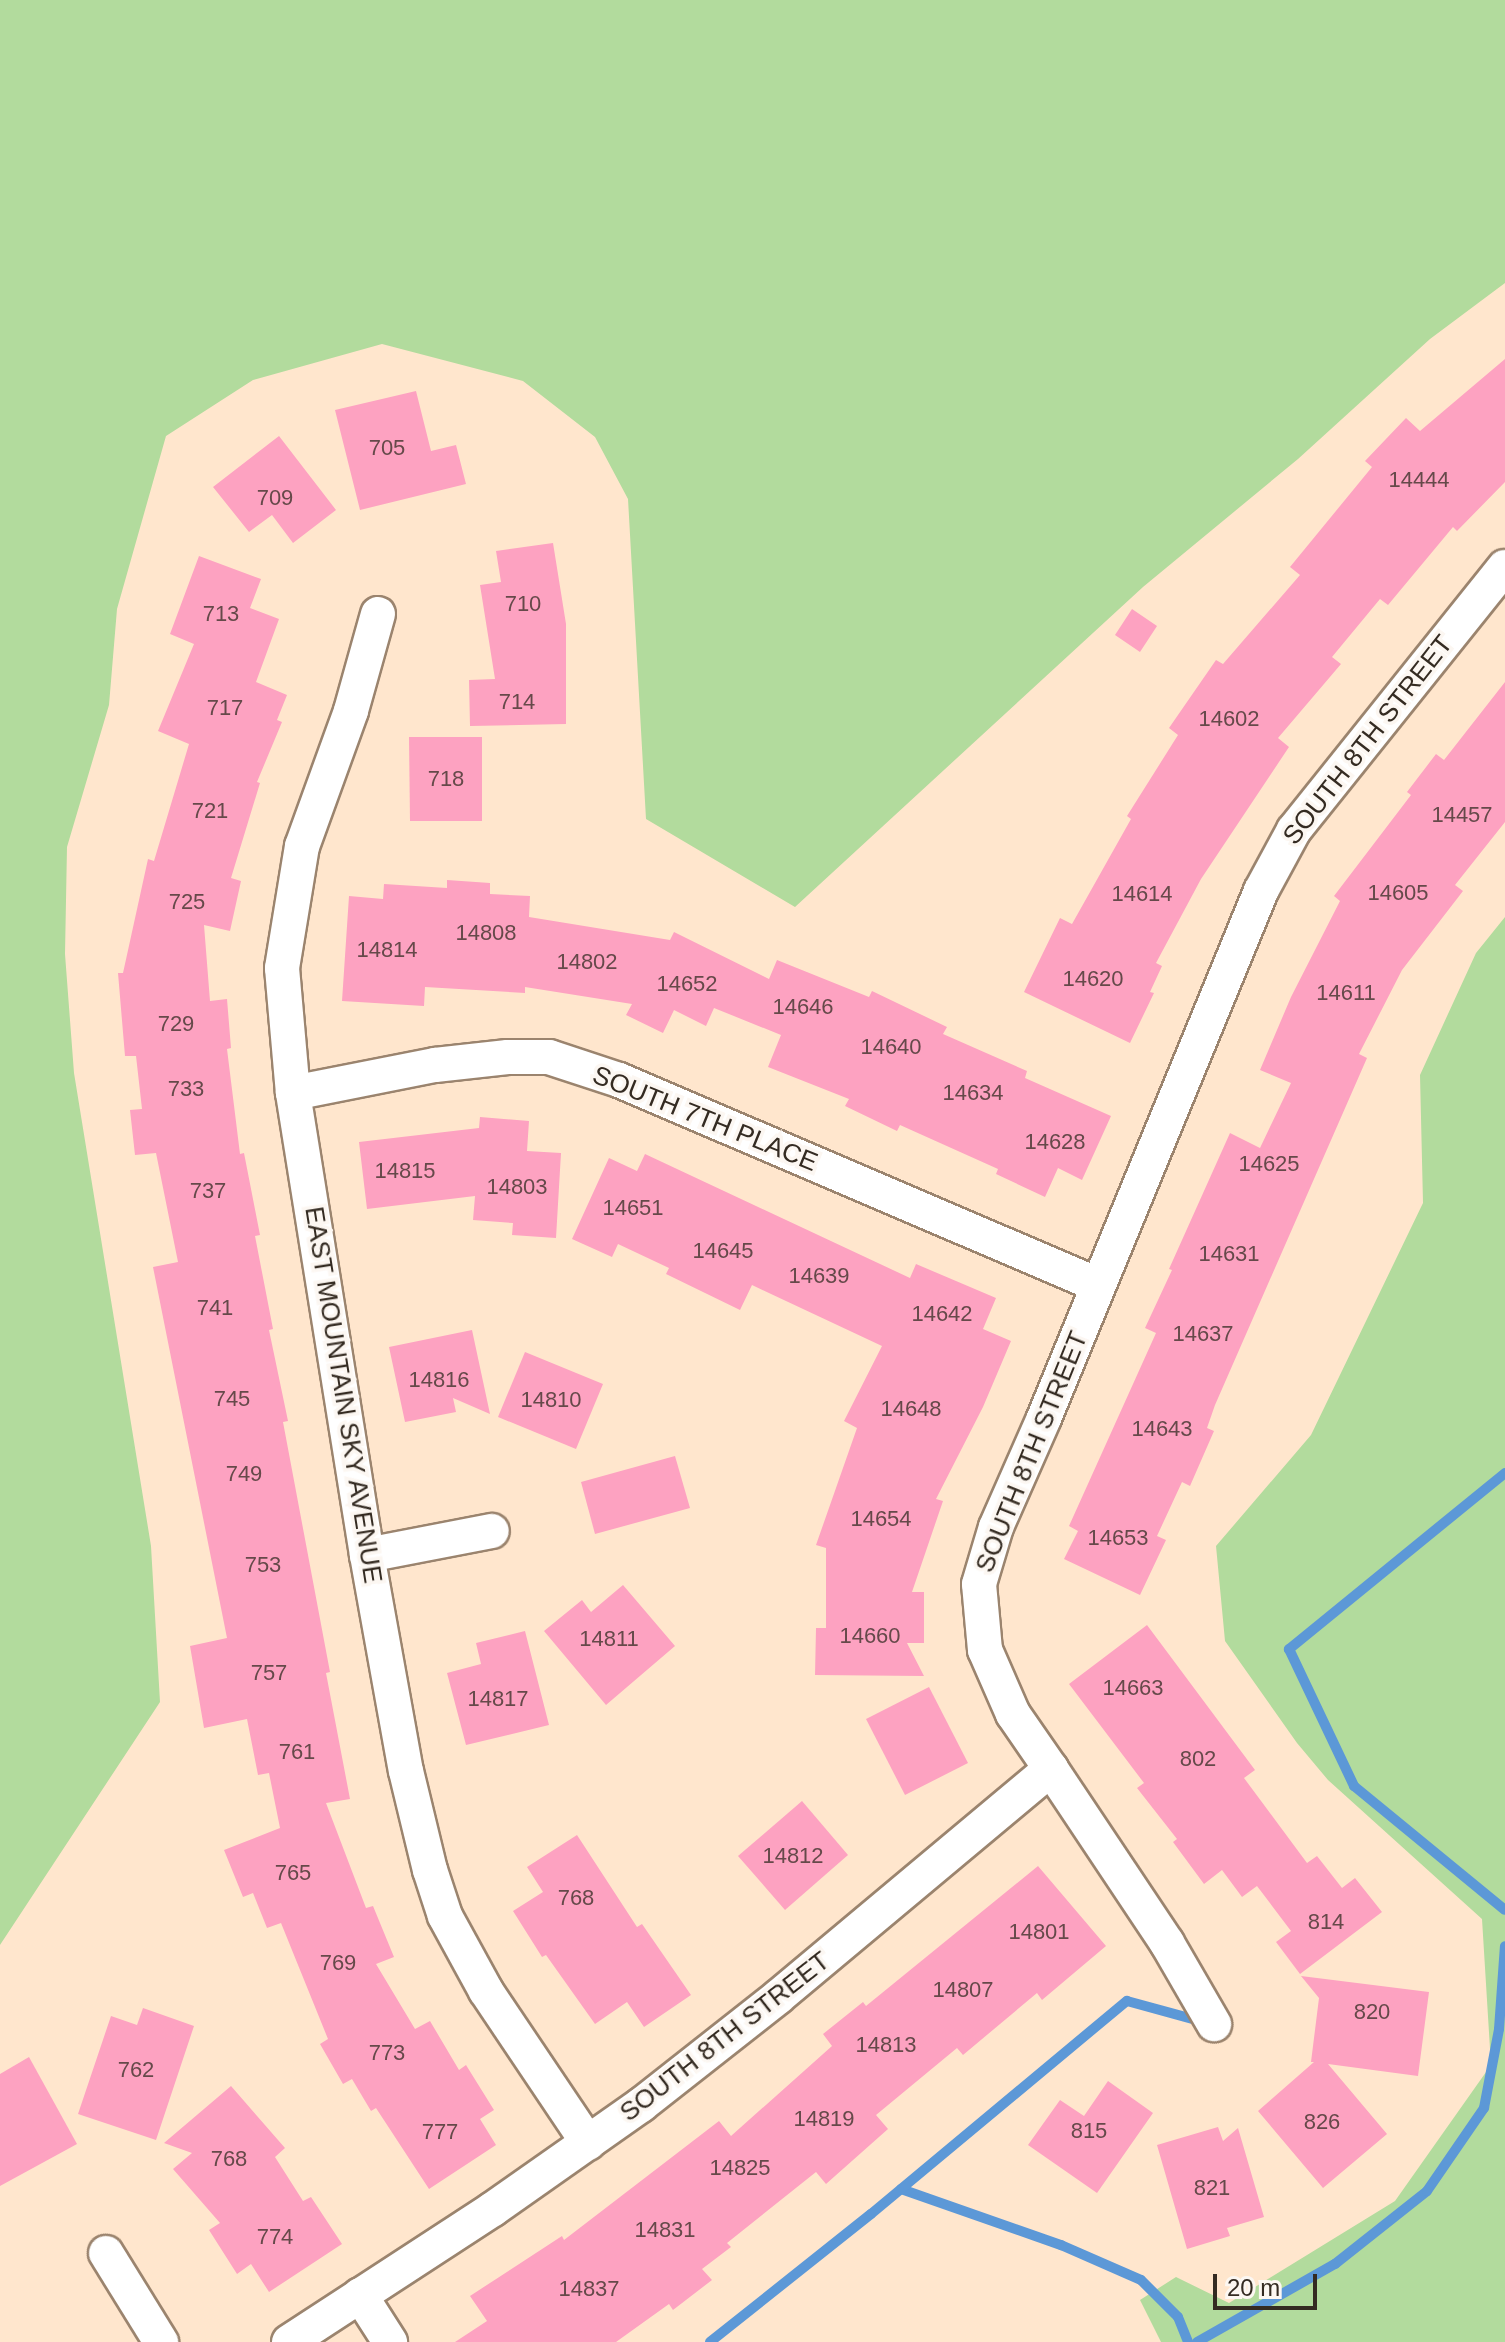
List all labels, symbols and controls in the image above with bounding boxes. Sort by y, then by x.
house number: 705 [369,435,405,461]
house number: 14444 [1388,467,1450,493]
house number: 709 [257,485,293,511]
house number: 710 [505,591,541,617]
house number: 713 [203,601,239,627]
street label: SOUTH 8TH STREET [1277,629,1459,851]
house number: 714 [499,689,535,715]
house number: 717 [207,695,243,721]
house number: 14602 [1198,706,1260,732]
house number: 718 [428,766,464,792]
house number: 721 [192,798,228,824]
house number: 14457 [1431,802,1493,828]
house number: 14605 [1367,880,1429,906]
house number: 14614 [1111,881,1173,907]
house number: 725 [169,889,205,915]
house number: 14808 [455,920,517,946]
house number: 14814 [356,937,418,963]
house number: 14802 [556,949,618,975]
house number: 14620 [1062,966,1124,992]
house number: 14652 [656,971,718,997]
house number: 14611 [1316,980,1376,1006]
house number: 14646 [772,994,834,1020]
house number: 729 [158,1011,194,1037]
house number: 14640 [860,1034,922,1060]
street label: SOUTH 7TH PLACE [588,1060,822,1178]
house number: 733 [168,1076,204,1102]
house number: 14634 [942,1080,1004,1106]
house number: 14628 [1024,1129,1086,1155]
house number: 14625 [1238,1151,1300,1177]
house number: 14815 [374,1158,436,1184]
house number: 14803 [486,1174,548,1200]
house number: 737 [190,1178,226,1204]
house number: 14651 [602,1195,664,1221]
street label: EAST MOUNTAIN SKY AVENUE [298,1203,388,1587]
house number: 14645 [692,1238,754,1264]
house number: 14631 [1198,1241,1260,1267]
house number: 14639 [788,1263,850,1289]
house number: 741 [197,1295,233,1321]
house number: 14642 [911,1301,973,1327]
house number: 14637 [1172,1321,1234,1347]
street label: SOUTH 8TH STREET [969,1327,1095,1577]
house number: 14816 [408,1367,470,1393]
house number: 745 [214,1386,250,1412]
house number: 14810 [520,1387,582,1413]
house number: 14648 [880,1396,942,1422]
house number: 14643 [1131,1416,1193,1442]
house number: 749 [226,1461,262,1487]
house number: 14654 [850,1506,912,1532]
house number: 14653 [1087,1525,1149,1551]
house number: 753 [245,1552,281,1578]
house number: 14660 [839,1623,901,1649]
house number: 14811 [579,1626,639,1652]
house number: 757 [251,1660,287,1686]
house number: 14663 [1102,1675,1164,1701]
house number: 14817 [467,1686,529,1712]
house number: 761 [279,1739,315,1765]
house number: 802 [1180,1746,1216,1772]
house number: 14812 [762,1843,824,1869]
house number: 765 [275,1860,311,1886]
house number: 768 [558,1885,594,1911]
house number: 814 [1308,1909,1344,1935]
house number: 14801 [1008,1919,1070,1945]
street label: SOUTH 8TH STREET [614,1946,836,2128]
house number: 769 [320,1950,356,1976]
house number: 14807 [932,1977,994,2003]
house number: 820 [1354,1999,1390,2025]
house number: 14813 [855,2032,917,2058]
house number: 773 [369,2040,405,2066]
house number: 762 [118,2057,154,2083]
house number: 14819 [793,2106,855,2132]
house number: 826 [1304,2109,1340,2135]
house number: 815 [1071,2118,1107,2144]
house number: 777 [422,2119,458,2145]
house number: 768 [211,2146,247,2172]
house number: 14825 [709,2155,771,2181]
house number: 821 [1194,2175,1230,2201]
house number: 14831 [634,2217,696,2243]
house number: 774 [257,2224,293,2250]
scale bar [1217,2258,1321,2308]
text: 20 m [1227,2274,1280,2301]
house number: 14837 [558,2276,620,2302]

